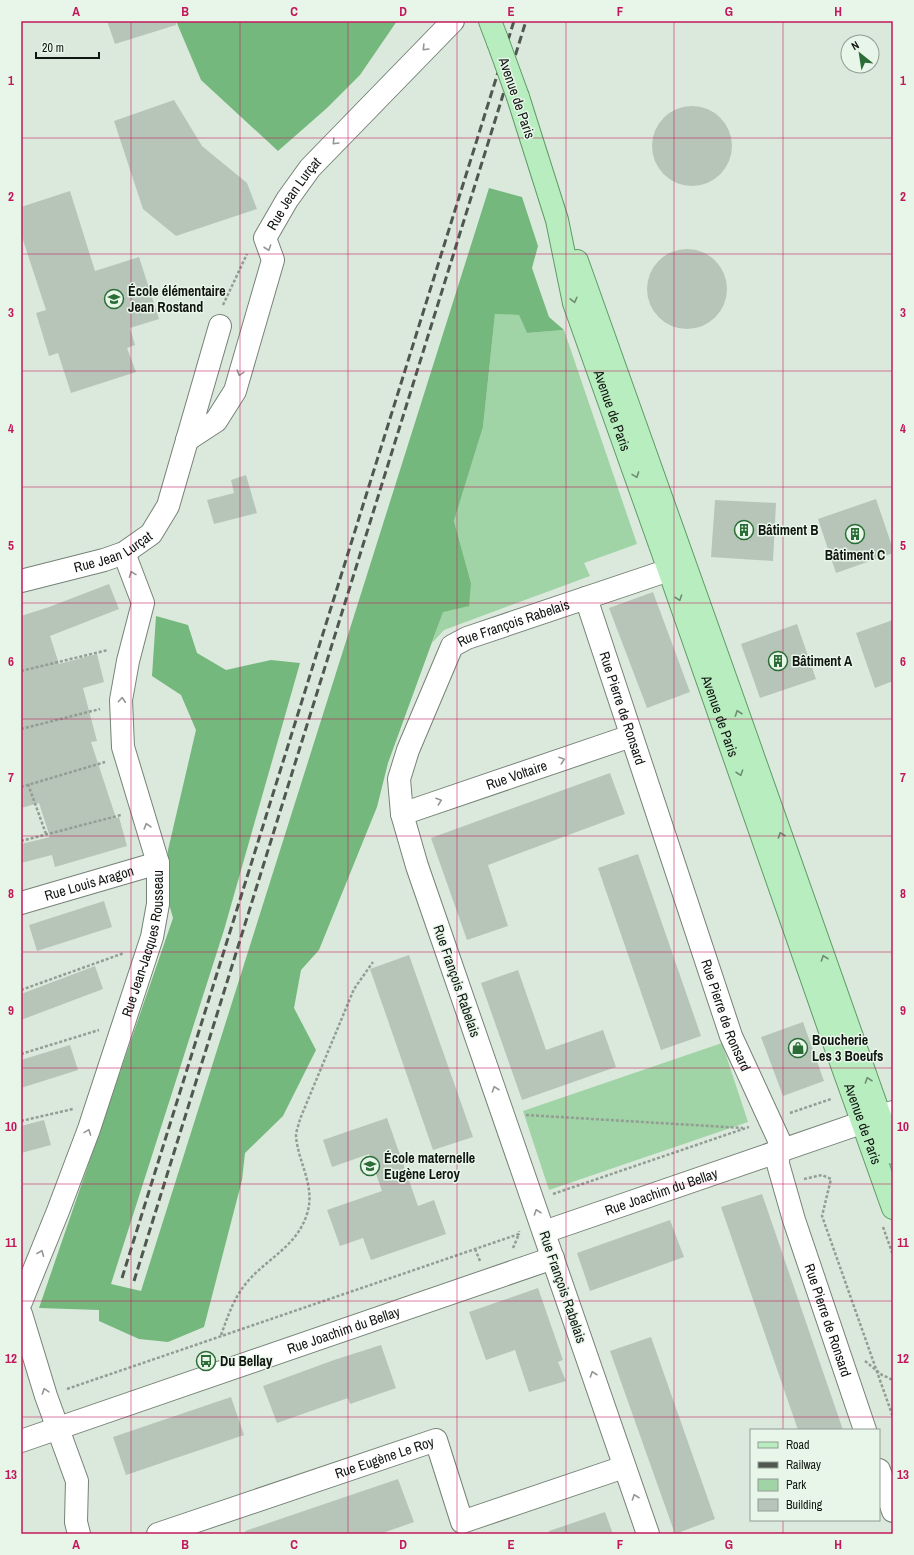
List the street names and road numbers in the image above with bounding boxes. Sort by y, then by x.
street label: Avenue de Paris [494,54,539,141]
street label: Rue Jean Lurçat [263,153,325,233]
street label: Avenue de Paris [589,367,635,454]
street label: Rue Jean Lurçat [72,527,156,576]
street label: Rue François Rabelais [454,595,572,651]
street label: Rue Pierre de Ronsard [595,649,650,767]
street label: Avenue de Paris [697,672,743,759]
street label: Rue Voltaire [484,756,549,794]
street label: Rue Louis Aragon [42,862,136,905]
street label: Rue Jean-Jacques Rousseau [117,870,167,1019]
street label: Rue François Rabelais [429,923,485,1040]
street label: Rue Pierre de Ronsard [697,957,755,1074]
street label: Avenue de Paris [840,1080,886,1167]
street label: Rue Joachim du Bellay [602,1164,720,1219]
street label: Rue François Rabelais [535,1229,591,1346]
street label: Rue Pierre de Ronsard [800,1261,855,1379]
street label: Rue Joachim du Bellay [285,1302,403,1358]
street label: Rue Eugène Le Roy [332,1432,437,1483]

